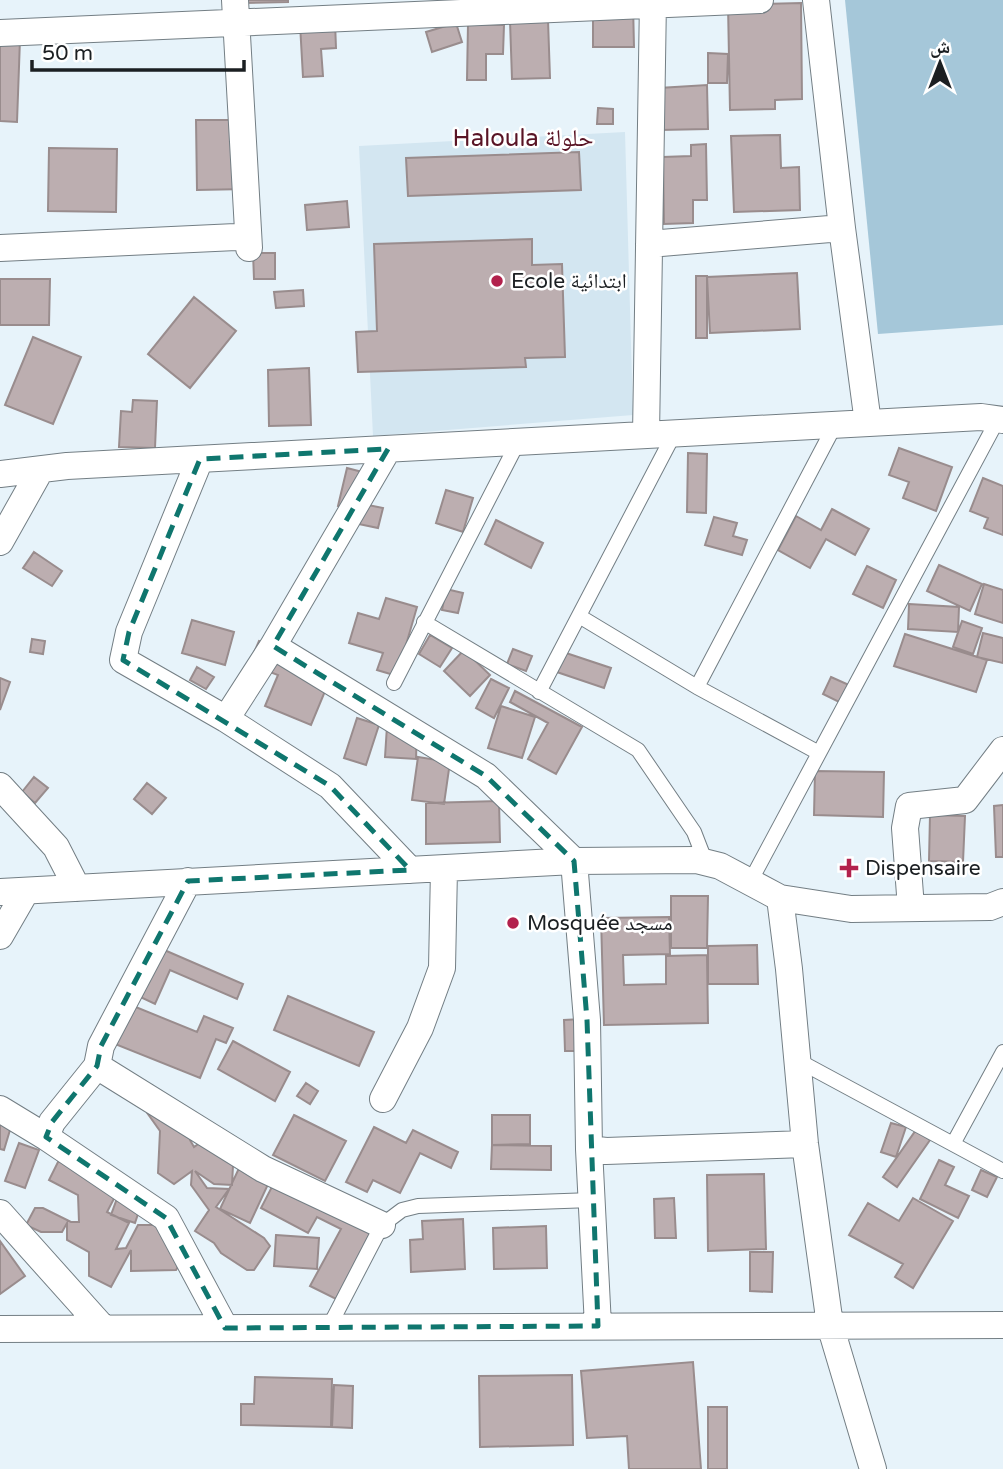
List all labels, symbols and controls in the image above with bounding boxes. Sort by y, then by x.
scale bar [32,28,243,72]
north arrow [905,28,975,98]
text: ش [930,36,950,58]
text: 50 m [42,41,93,66]
district label: Haloula حلولة [453,124,593,153]
place label: Ecole ابتدائية [511,269,627,294]
marker: Ecole ابتدائية [489,273,505,289]
place label: Dispensaire [865,856,981,881]
marker: Dispensaire [839,858,859,878]
place label: Mosquée مسجد [527,911,673,936]
marker: Mosquée مسجد [505,915,521,931]

